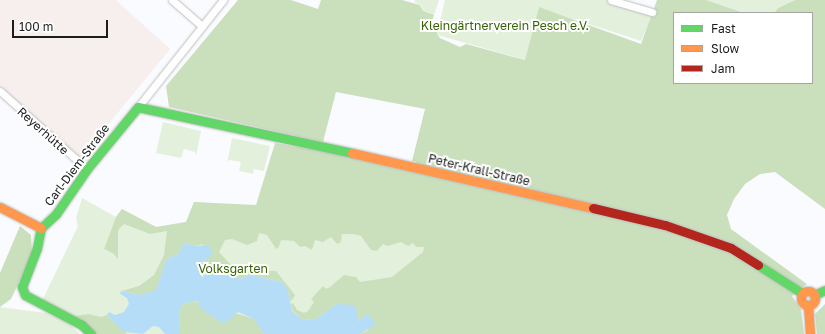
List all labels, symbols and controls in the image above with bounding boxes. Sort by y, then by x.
scale bar [14,12,110,38]
legend [673,12,813,84]
text: 100 m [19,19,53,34]
park label: Kleingärtnerverein Pesch e.V. [421,19,589,33]
text: Fast [711,21,736,36]
text: Slow [711,41,739,56]
text: Jam [711,61,735,76]
street label: Reyerhütte [14,104,72,158]
street label: Carl-Diem-Straße [42,121,112,209]
street label: Peter-Krall-Straße [427,151,531,189]
park label: Volksgarten [198,262,268,276]

